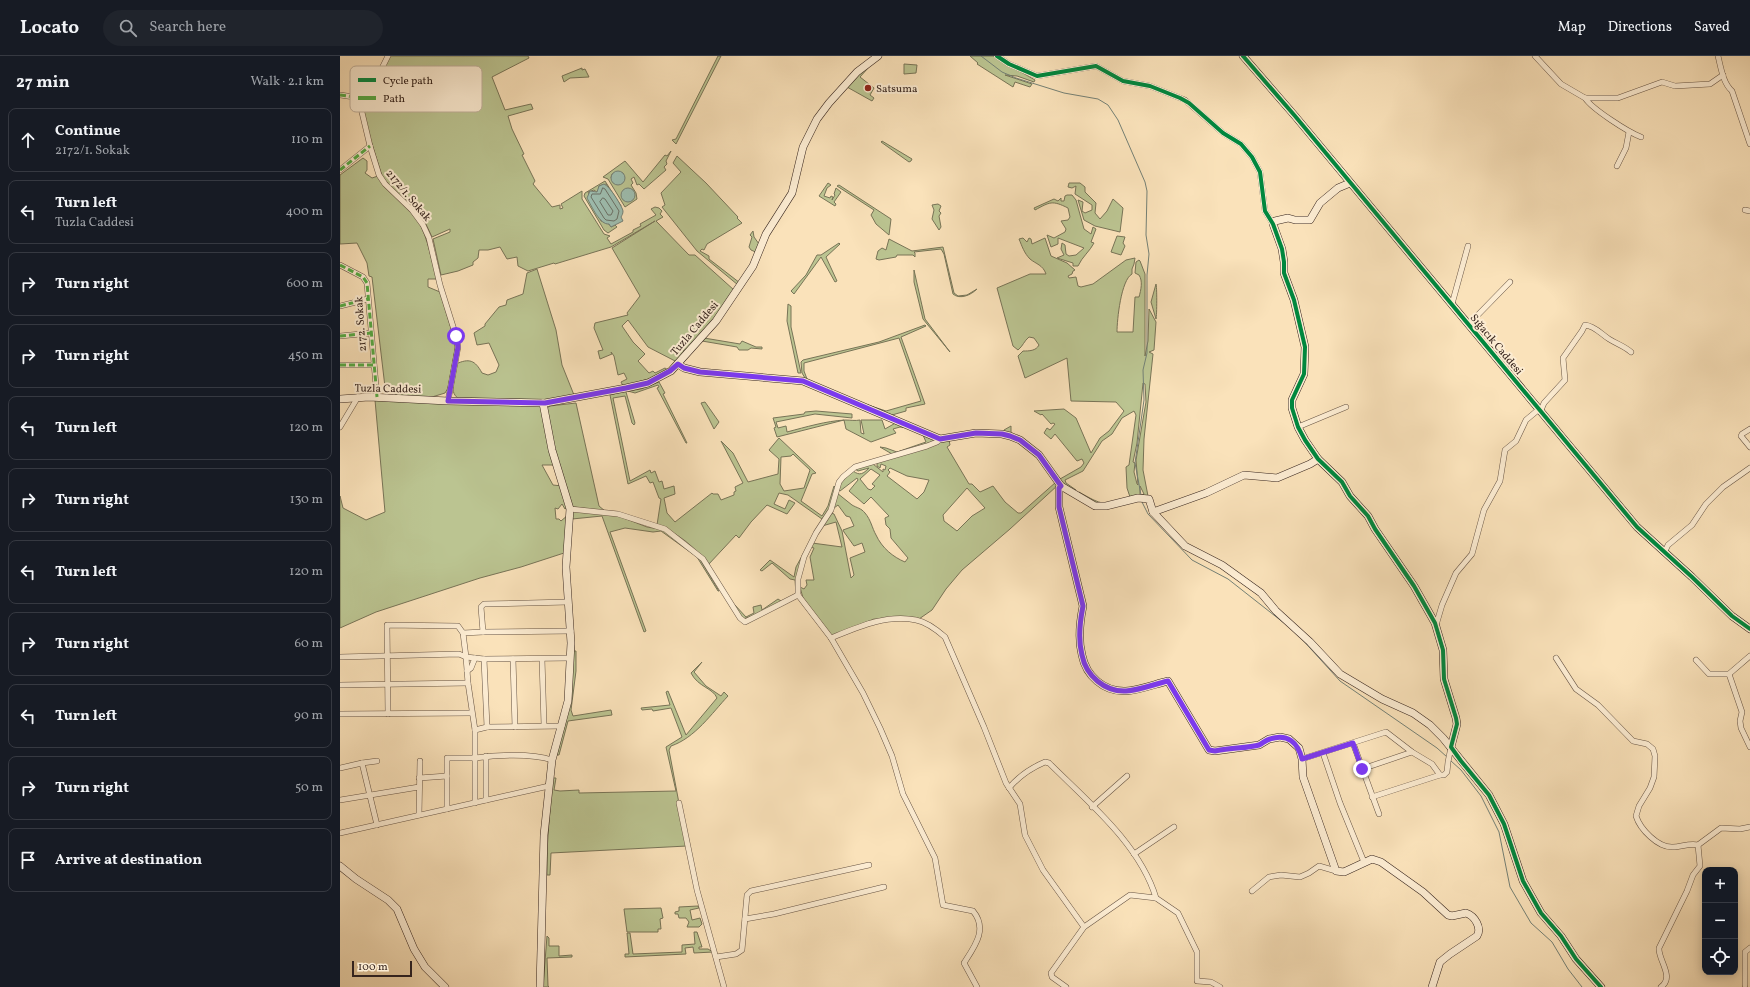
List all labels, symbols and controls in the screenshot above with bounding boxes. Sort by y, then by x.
search box [103,10,383,46]
text: Locato [20,15,79,41]
icon: search [117,17,139,39]
text: Search here [149,17,226,38]
text: Map [1558,18,1586,37]
text: Directions [1608,18,1672,37]
text: Saved [1694,18,1730,37]
legend [350,66,482,112]
text: 27 min [16,71,70,94]
text: Walk · 2.1 km [250,73,324,91]
text: Cycle path [383,74,433,89]
place label: Satsuma [876,82,918,97]
marker: Satsuma [863,83,873,93]
text: Path [383,92,406,107]
text: Continue [55,121,120,142]
icon: ahead [17,129,39,151]
text: 110 m [291,131,323,149]
text: 2172/1. Sokak [55,142,130,160]
street label: 2172/1. Sokak [382,167,434,225]
text: Turn left [55,193,117,214]
icon: left [17,201,39,223]
text: 400 m [286,203,323,221]
text: Tuzla Caddesi [55,214,134,232]
icon: right [17,273,39,295]
text: Turn right [55,274,129,295]
text: 600 m [286,275,323,293]
street label: 2172. Sokak [352,296,371,352]
street label: Tuzla Caddesi [668,299,722,359]
street label: Sığacık Caddesi [1466,311,1526,379]
route start [447,327,465,345]
icon: right [17,345,39,367]
text: Turn right [55,346,129,367]
text: 450 m [288,347,323,365]
street label: Tuzla Caddesi [354,381,422,398]
icon: left [17,417,39,439]
text: Turn left [55,418,117,439]
text: 120 m [289,419,323,437]
icon: right [17,489,39,511]
text: Turn right [55,490,129,511]
text: 130 m [290,491,323,509]
icon: left [17,561,39,583]
text: Turn left [55,562,117,583]
text: 120 m [289,563,323,581]
icon: right [17,633,39,655]
text: Turn right [55,634,129,655]
text: 60 m [295,635,323,653]
icon: left [17,705,39,727]
text: Turn left [55,706,117,727]
text: 90 m [294,707,323,725]
route end [1353,760,1371,778]
icon: right [17,777,39,799]
text: Turn right [55,778,129,799]
text: 50 m [295,779,323,797]
icon: arrive [17,849,39,871]
text: Arrive at destination [55,850,202,871]
map controls [1702,867,1738,975]
button: + [1702,867,1738,903]
button: − [1702,903,1738,939]
button: locate [1702,939,1738,975]
scale bar [352,959,412,978]
text: 100 m [358,960,388,975]

